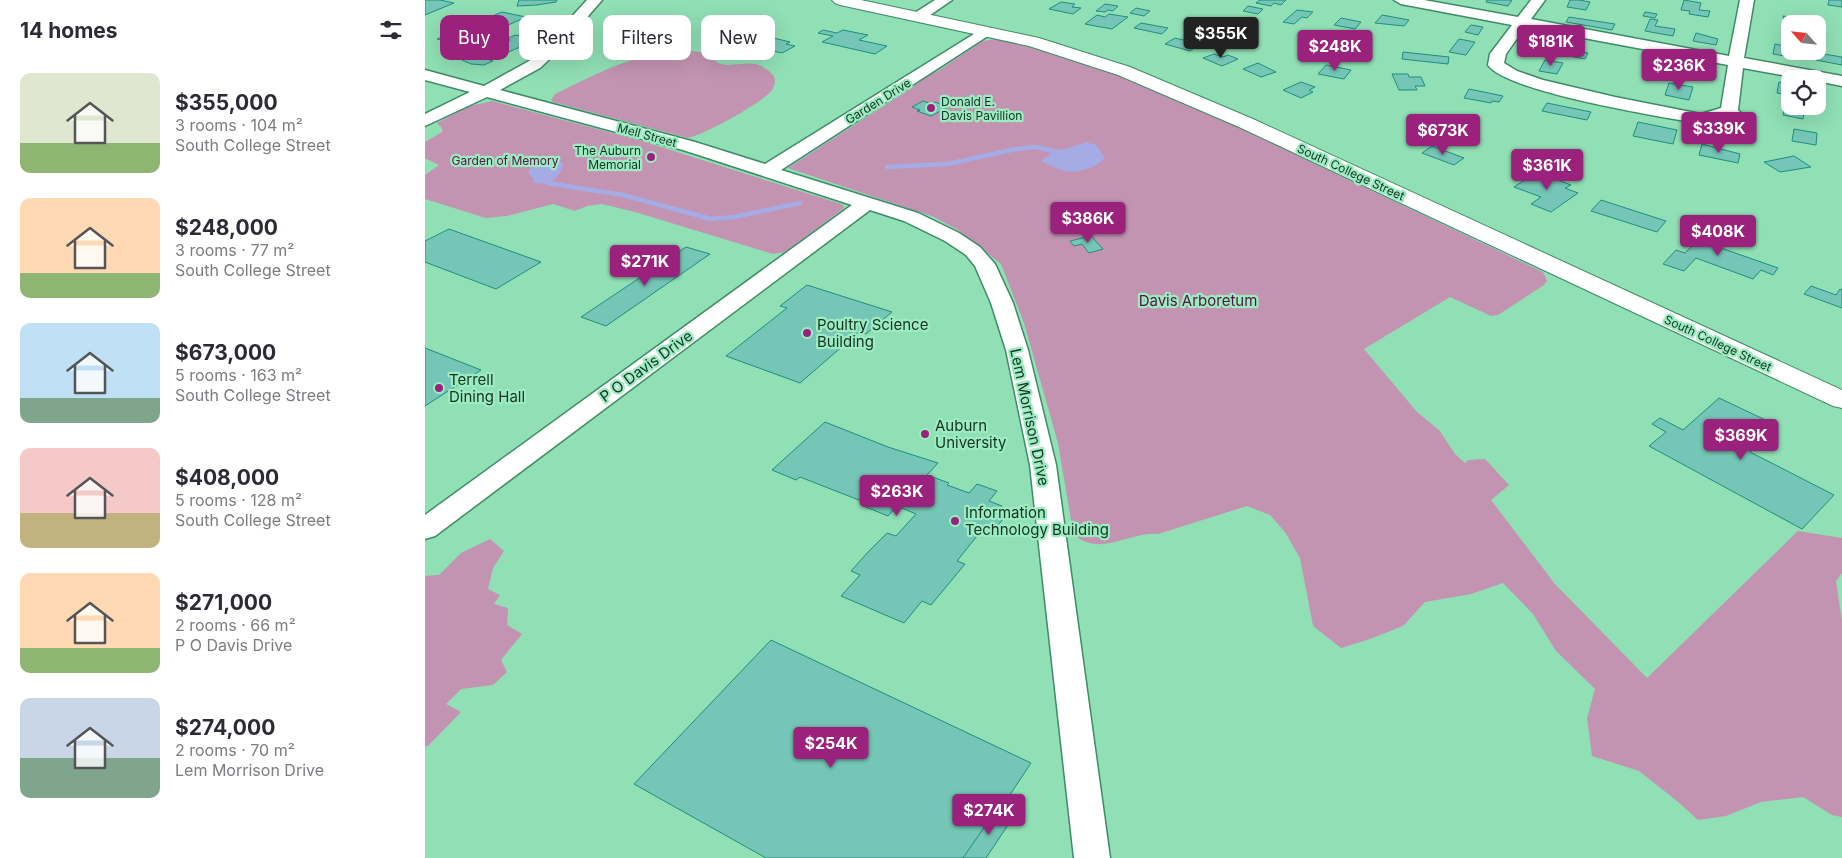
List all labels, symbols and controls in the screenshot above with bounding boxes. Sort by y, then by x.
chip: Buy [440,15,509,60]
chip: Rent [519,15,593,60]
chip: Filters [603,15,691,60]
chip: New [701,15,775,60]
north arrow [1781,15,1826,60]
map controls [1781,15,1826,115]
icon: filters [377,16,405,44]
pin: $355K [1186,17,1256,59]
text: 14 homes [20,18,118,43]
text: $355K [1195,23,1247,43]
pin: $181K [1516,24,1586,67]
pin: $248K [1300,30,1370,72]
text: $181K [1528,31,1574,51]
text: $248K [1308,36,1362,56]
pin: $236K [1644,48,1714,91]
text: $236K [1653,55,1705,75]
button: locate [1781,70,1826,115]
street label: Garden Drive [842,75,914,127]
text: $355,000 [175,90,278,115]
icon: home [60,93,120,153]
place label: Donald E. Davis Pavillion [941,94,1022,123]
marker: Donald E. Davis Pavillion [925,102,937,114]
pin: $339K [1684,112,1754,154]
pin: $673K [1408,114,1478,156]
text: 3 rooms · 104 m² [175,115,303,135]
text: $339K [1692,118,1746,138]
street label: Mell Street [616,120,678,150]
text: $673K [1417,120,1469,140]
text: South College Street [175,135,331,155]
street label: South College Street [1295,141,1407,203]
place label: The Auburn Memorial [574,143,641,172]
pin: $361K [1512,148,1582,191]
marker: The Auburn Memorial [645,151,657,163]
park label: Garden of Memory [452,153,559,168]
text: $361K [1522,155,1572,175]
pin: $386K [1053,202,1123,244]
text: $386K [1061,208,1115,228]
pin: $408K [1683,214,1753,257]
text: $248,000 [175,215,278,240]
icon: home [60,218,120,278]
text: $408K [1691,221,1745,241]
text: 3 rooms · 77 m² [175,240,294,260]
pin: $271K [610,244,680,287]
text: $271K [621,251,669,271]
text: South College Street [175,260,331,280]
park label: Davis Arboretum [1139,291,1257,310]
street label: South College Street [1662,312,1774,374]
place label: Poultry Science Building [817,315,928,351]
street label: P O Davis Drive [596,326,696,406]
marker: Poultry Science Building [801,327,813,339]
text: $673,000 [175,340,276,365]
icon: home [60,343,120,403]
street label: Lem Morrison Drive [1006,347,1054,487]
text: 5 rooms · 163 m² [175,365,302,385]
place label: Terrell Dining Hall [449,370,525,406]
marker: Terrell Dining Hall [433,382,445,394]
text: South College Street [175,385,331,405]
place label: Auburn University [935,416,1007,452]
pin: $369K [1706,418,1776,461]
text: $369K [1714,425,1768,445]
marker: Auburn University [919,428,931,440]
text: $408,000 [175,465,279,490]
icon: home [60,468,120,528]
pin: $263K [862,474,932,517]
text: $263K [871,481,923,501]
text: 5 rooms · 128 m² [175,490,302,510]
place label: Information Technology Building [965,503,1109,539]
text: South College Street [175,510,331,530]
marker: Information Technology Building [949,515,961,527]
text: $271,000 [175,590,272,615]
icon: home [60,593,120,653]
text: 2 rooms · 66 m² [175,615,296,635]
text: P O Davis Drive [175,635,292,655]
text: $274,000 [175,715,275,740]
icon: home [60,718,120,778]
pin: $254K [796,726,866,769]
text: $254K [804,733,858,753]
text: 2 rooms · 70 m² [175,740,295,760]
text: Lem Morrison Drive [175,760,324,780]
pin: $274K [954,794,1024,836]
text: $274K [963,800,1015,820]

